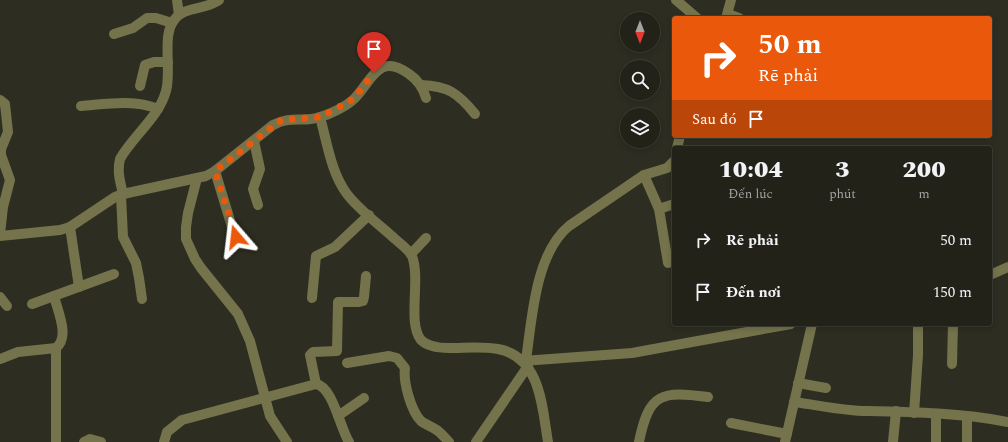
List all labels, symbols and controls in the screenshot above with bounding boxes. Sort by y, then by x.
north arrow [620,12,660,52]
map controls [620,12,660,148]
text: 50 m [758,23,822,66]
pin [357,32,391,73]
icon: right [692,32,744,84]
icon: arrive [363,38,385,60]
button: search [620,60,660,100]
text: Rẽ phải [758,62,818,89]
button: layers [620,108,660,148]
text: Sau đó [692,108,737,131]
icon: arrive [745,108,767,130]
text: 10:04 [718,152,783,188]
text: 3 [835,152,850,188]
text: 200 [902,152,946,188]
text: Đến lúc [728,184,773,204]
text: phút [829,184,856,204]
text: m [918,184,930,204]
position arrow [215,216,257,258]
icon: right [692,229,714,251]
text: Rẽ phải [726,229,779,252]
text: 50 m [940,229,972,252]
icon: arrive [692,281,714,303]
text: Đến nơi [726,281,781,304]
text: 150 m [933,281,972,304]

